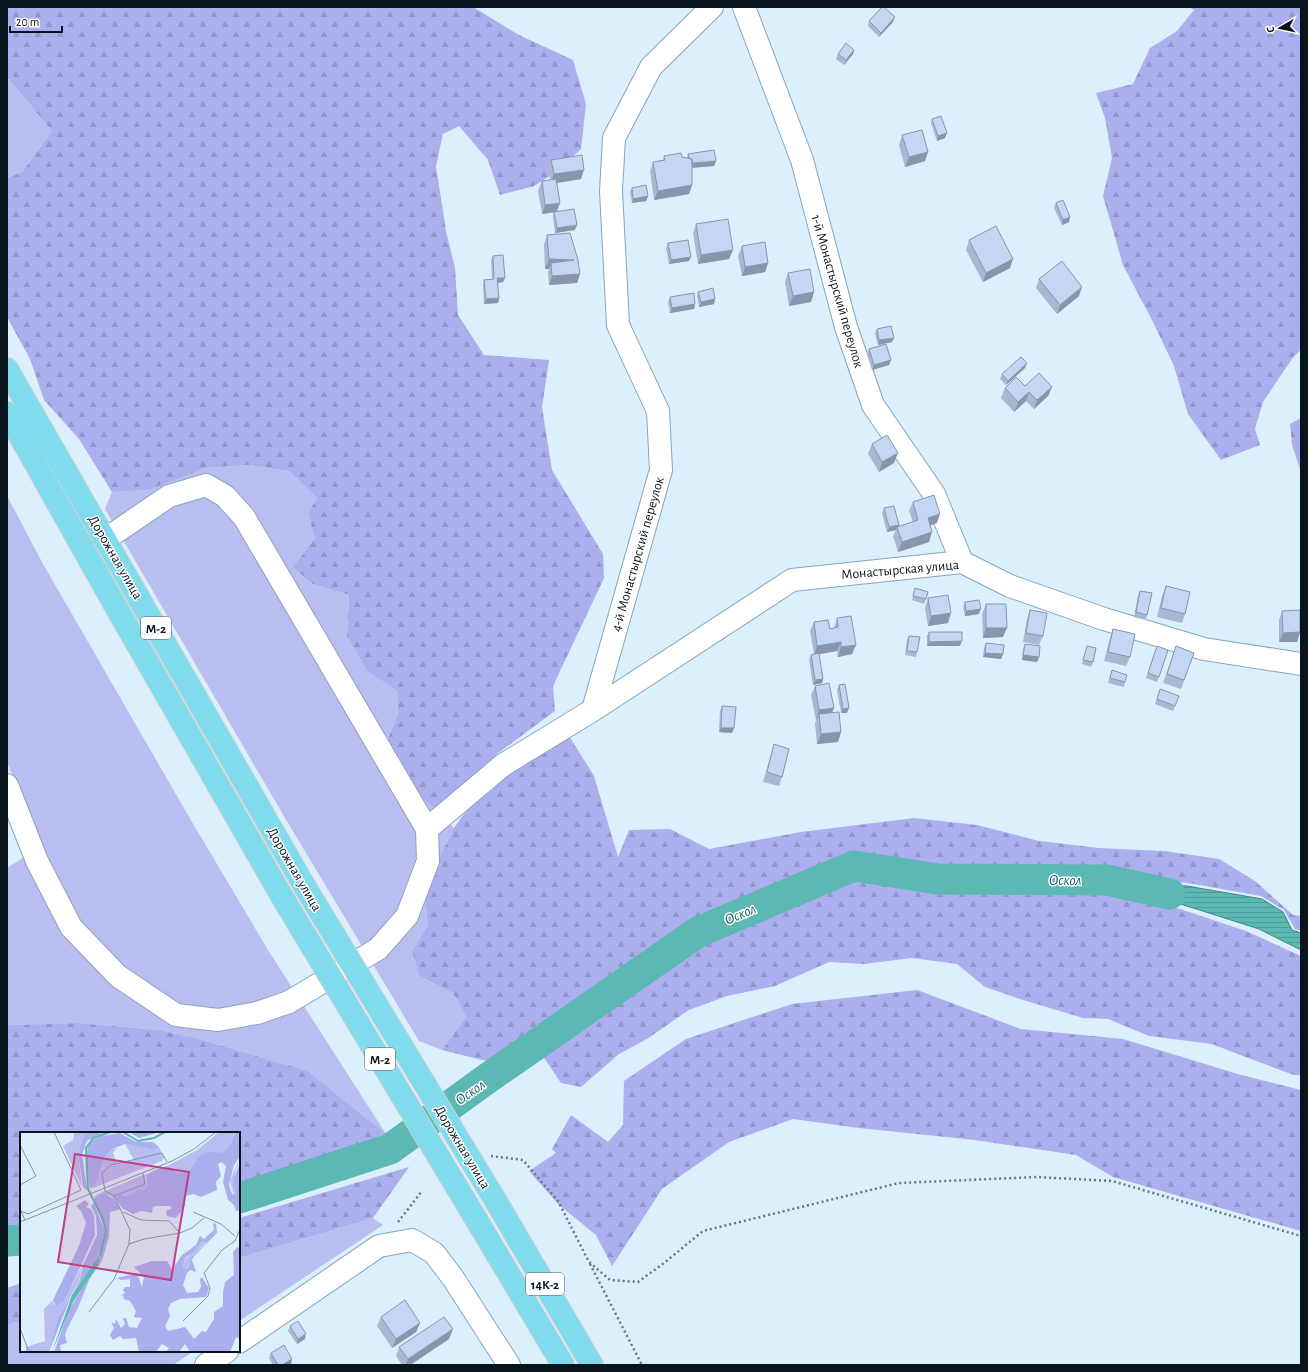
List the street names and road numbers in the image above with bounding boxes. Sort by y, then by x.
street label: 1-й Монастырский переулок [808,213,866,370]
street label: 4-й Монастырский переулок [609,475,667,633]
street label: Дорожная улица [85,513,145,602]
street label: Монастырская улица [841,558,960,582]
road number: М-2 [141,617,171,639]
street label: Дорожная улица [264,825,324,914]
road number: М-2 [365,1048,395,1070]
street label: Дорожная улица [432,1103,493,1192]
road number: 14К-2 [526,1273,564,1295]

